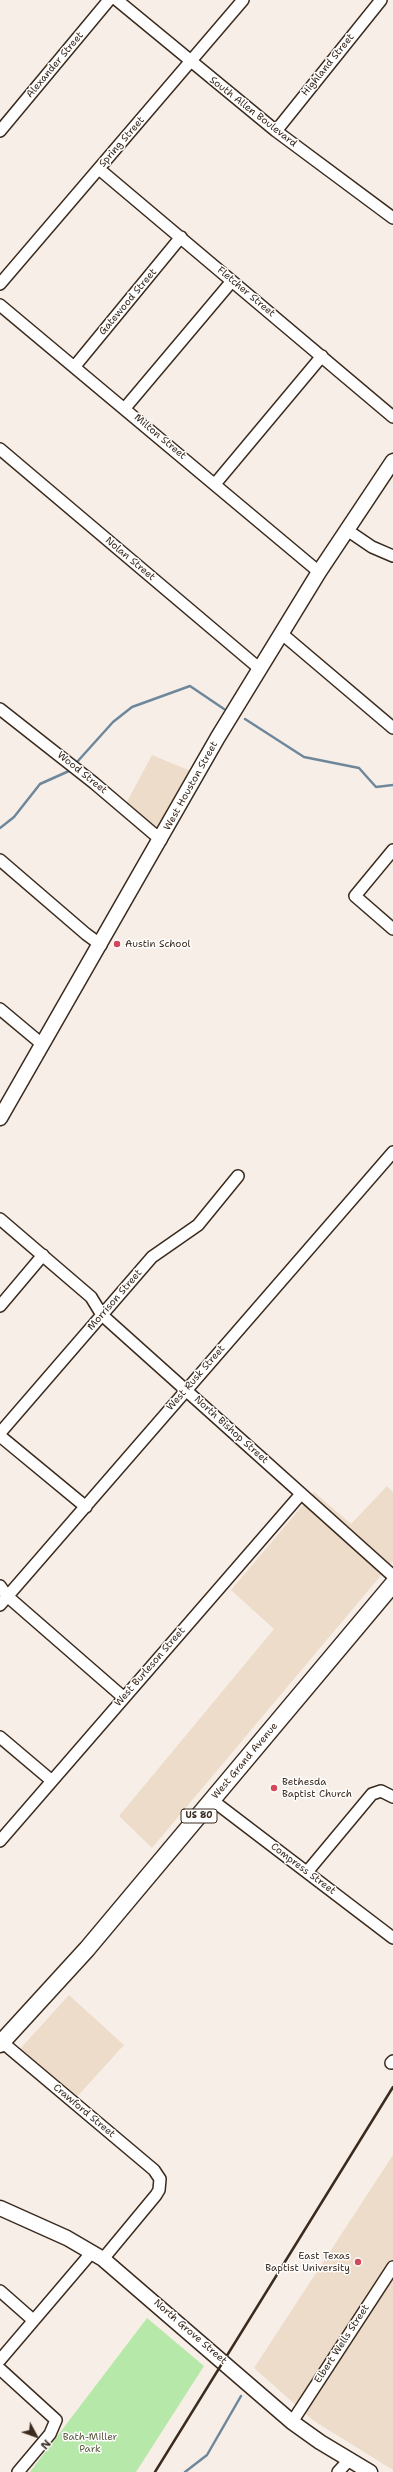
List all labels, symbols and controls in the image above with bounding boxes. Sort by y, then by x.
street label: Alexander Street [24,30,86,100]
street label: Highland Street [299,31,357,99]
street label: South Allen Boulevard [207,74,299,150]
street label: Spring Street [97,114,147,170]
street label: Fletcher Street [215,264,277,320]
street label: Gatewood Street [97,266,159,338]
street label: Milton Street [132,412,188,462]
street label: Nolan Street [103,535,157,583]
street label: West Houston Street [162,739,220,833]
street label: Wood Street [55,749,109,797]
place label: Austin School [125,938,190,950]
marker: Austin School [112,939,122,949]
street label: Morrison Street [85,1267,145,1333]
street label: West Rusk Street [164,1343,228,1413]
street label: North Bishop Street [191,1394,271,1466]
street label: West Burleson Street [112,1625,188,1709]
street label: West Grand Avenue [209,1720,281,1802]
place label: Bethesda Baptist Church [282,1776,352,1800]
marker: Bethesda Baptist Church [269,1783,279,1793]
road number: US 80 [181,1809,217,1823]
street label: Compress Street [268,1841,338,1897]
street label: Crawford Street [51,2082,117,2140]
place label: East Texas Baptist University [265,2250,350,2274]
marker: East Texas Baptist University [353,2257,363,2267]
street label: North Grove Street [151,2297,229,2367]
street label: Elbert Wells Street [312,2302,372,2386]
north arrow [16,2416,56,2456]
park label: Bath-Miller Park [63,2431,117,2454]
text: N [37,2436,54,2452]

